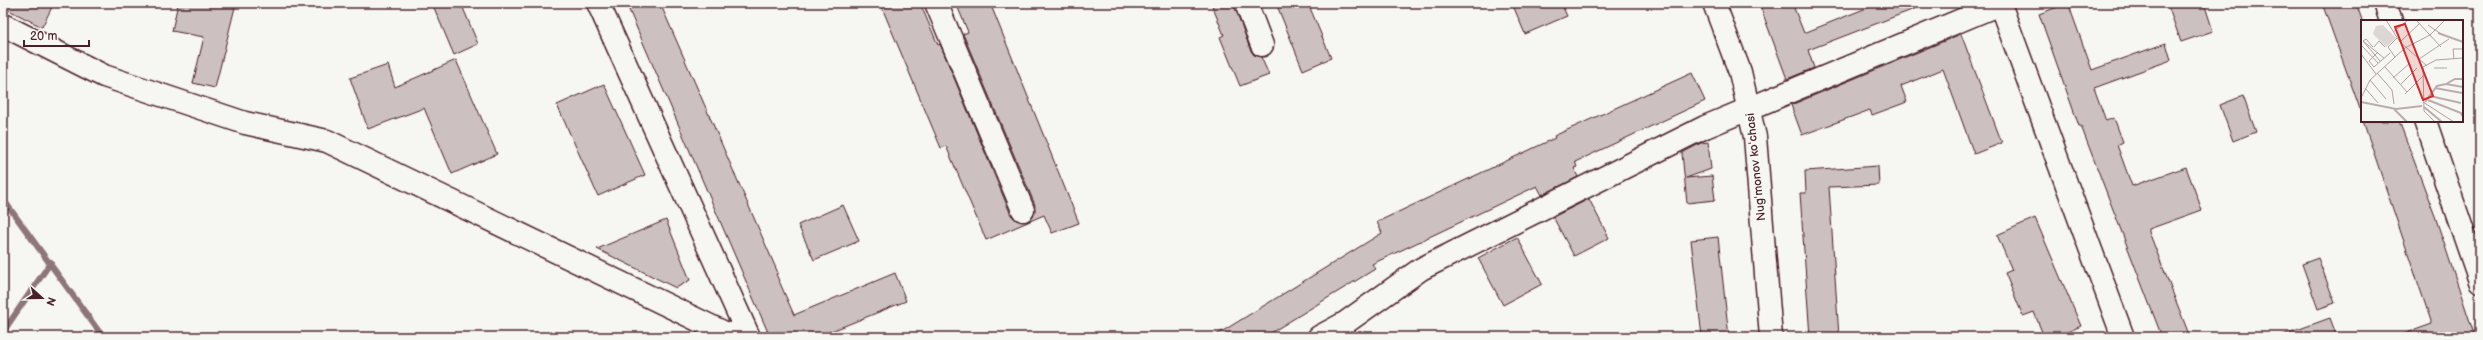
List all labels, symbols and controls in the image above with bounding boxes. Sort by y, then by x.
inset map [2361,20,2463,122]
scale bar [24,22,89,48]
text: 20 m [30,29,57,44]
street label: Nugʻmonov koʻchasi [1743,112,1769,222]
north arrow [22,278,62,318]
text: N [43,295,58,308]

